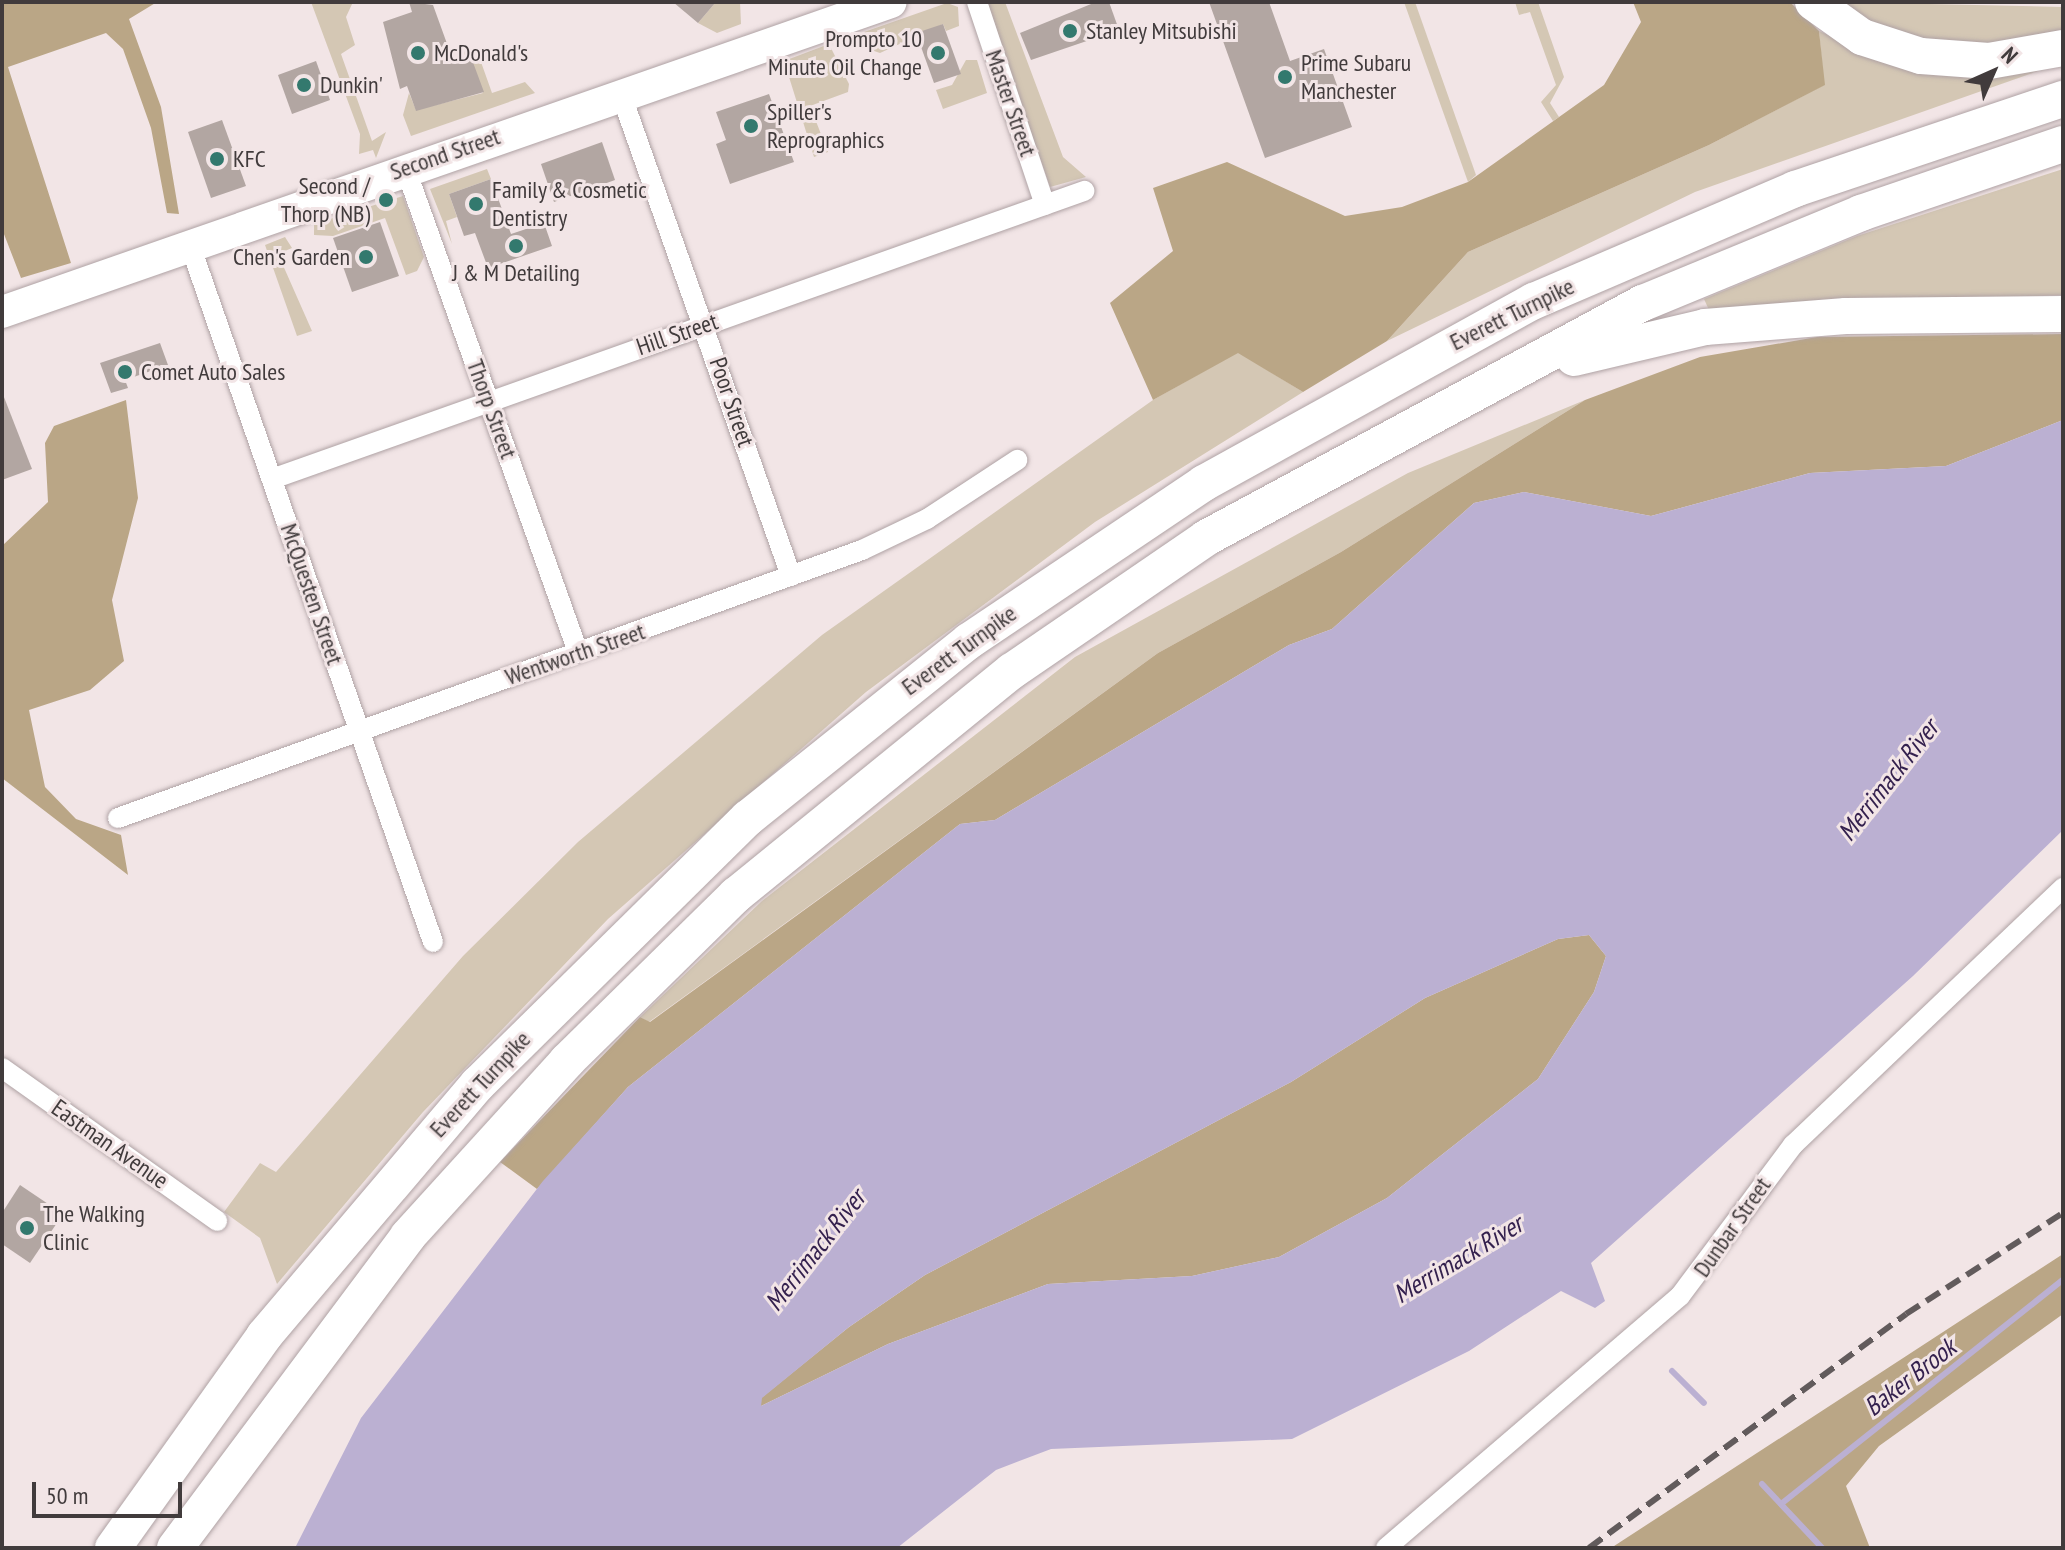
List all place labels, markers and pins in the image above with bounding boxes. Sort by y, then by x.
place label: Stanley Mitsubishi [1086,17,1237,45]
marker: Stanley Mitsubishi [1061,22,1079,40]
place label: Prompto 10 Minute Oil Change [768,25,922,81]
place label: McDonald's [434,39,528,67]
marker: McDonald's [409,44,427,62]
marker: Prompto 10 Minute Oil Change [929,44,947,62]
place label: Prime Subaru Manchester [1301,49,1411,105]
marker: Prime Subaru Manchester [1276,68,1294,86]
place label: Dunkin' [320,71,383,99]
marker: Dunkin' [295,76,313,94]
place label: Spiller's Reprographics [767,98,884,154]
marker: Spiller's Reprographics [742,117,760,135]
place label: KFC [233,145,266,173]
marker: KFC [208,150,226,168]
place label: Second / Thorp (NB) [281,172,370,228]
place label: Family & Cosmetic Dentistry [492,176,648,232]
marker: Second / Thorp (NB) [377,191,395,209]
marker: Family & Cosmetic Dentistry [467,195,485,213]
marker: J & M Detailing [507,237,525,255]
place label: Chen's Garden [233,243,350,271]
marker: Chen's Garden [357,248,375,266]
place label: J & M Detailing [452,259,580,287]
place label: Comet Auto Sales [141,358,286,386]
marker: Comet Auto Sales [116,363,134,381]
place label: The Walking Clinic [43,1200,145,1256]
marker: The Walking Clinic [18,1219,36,1237]

